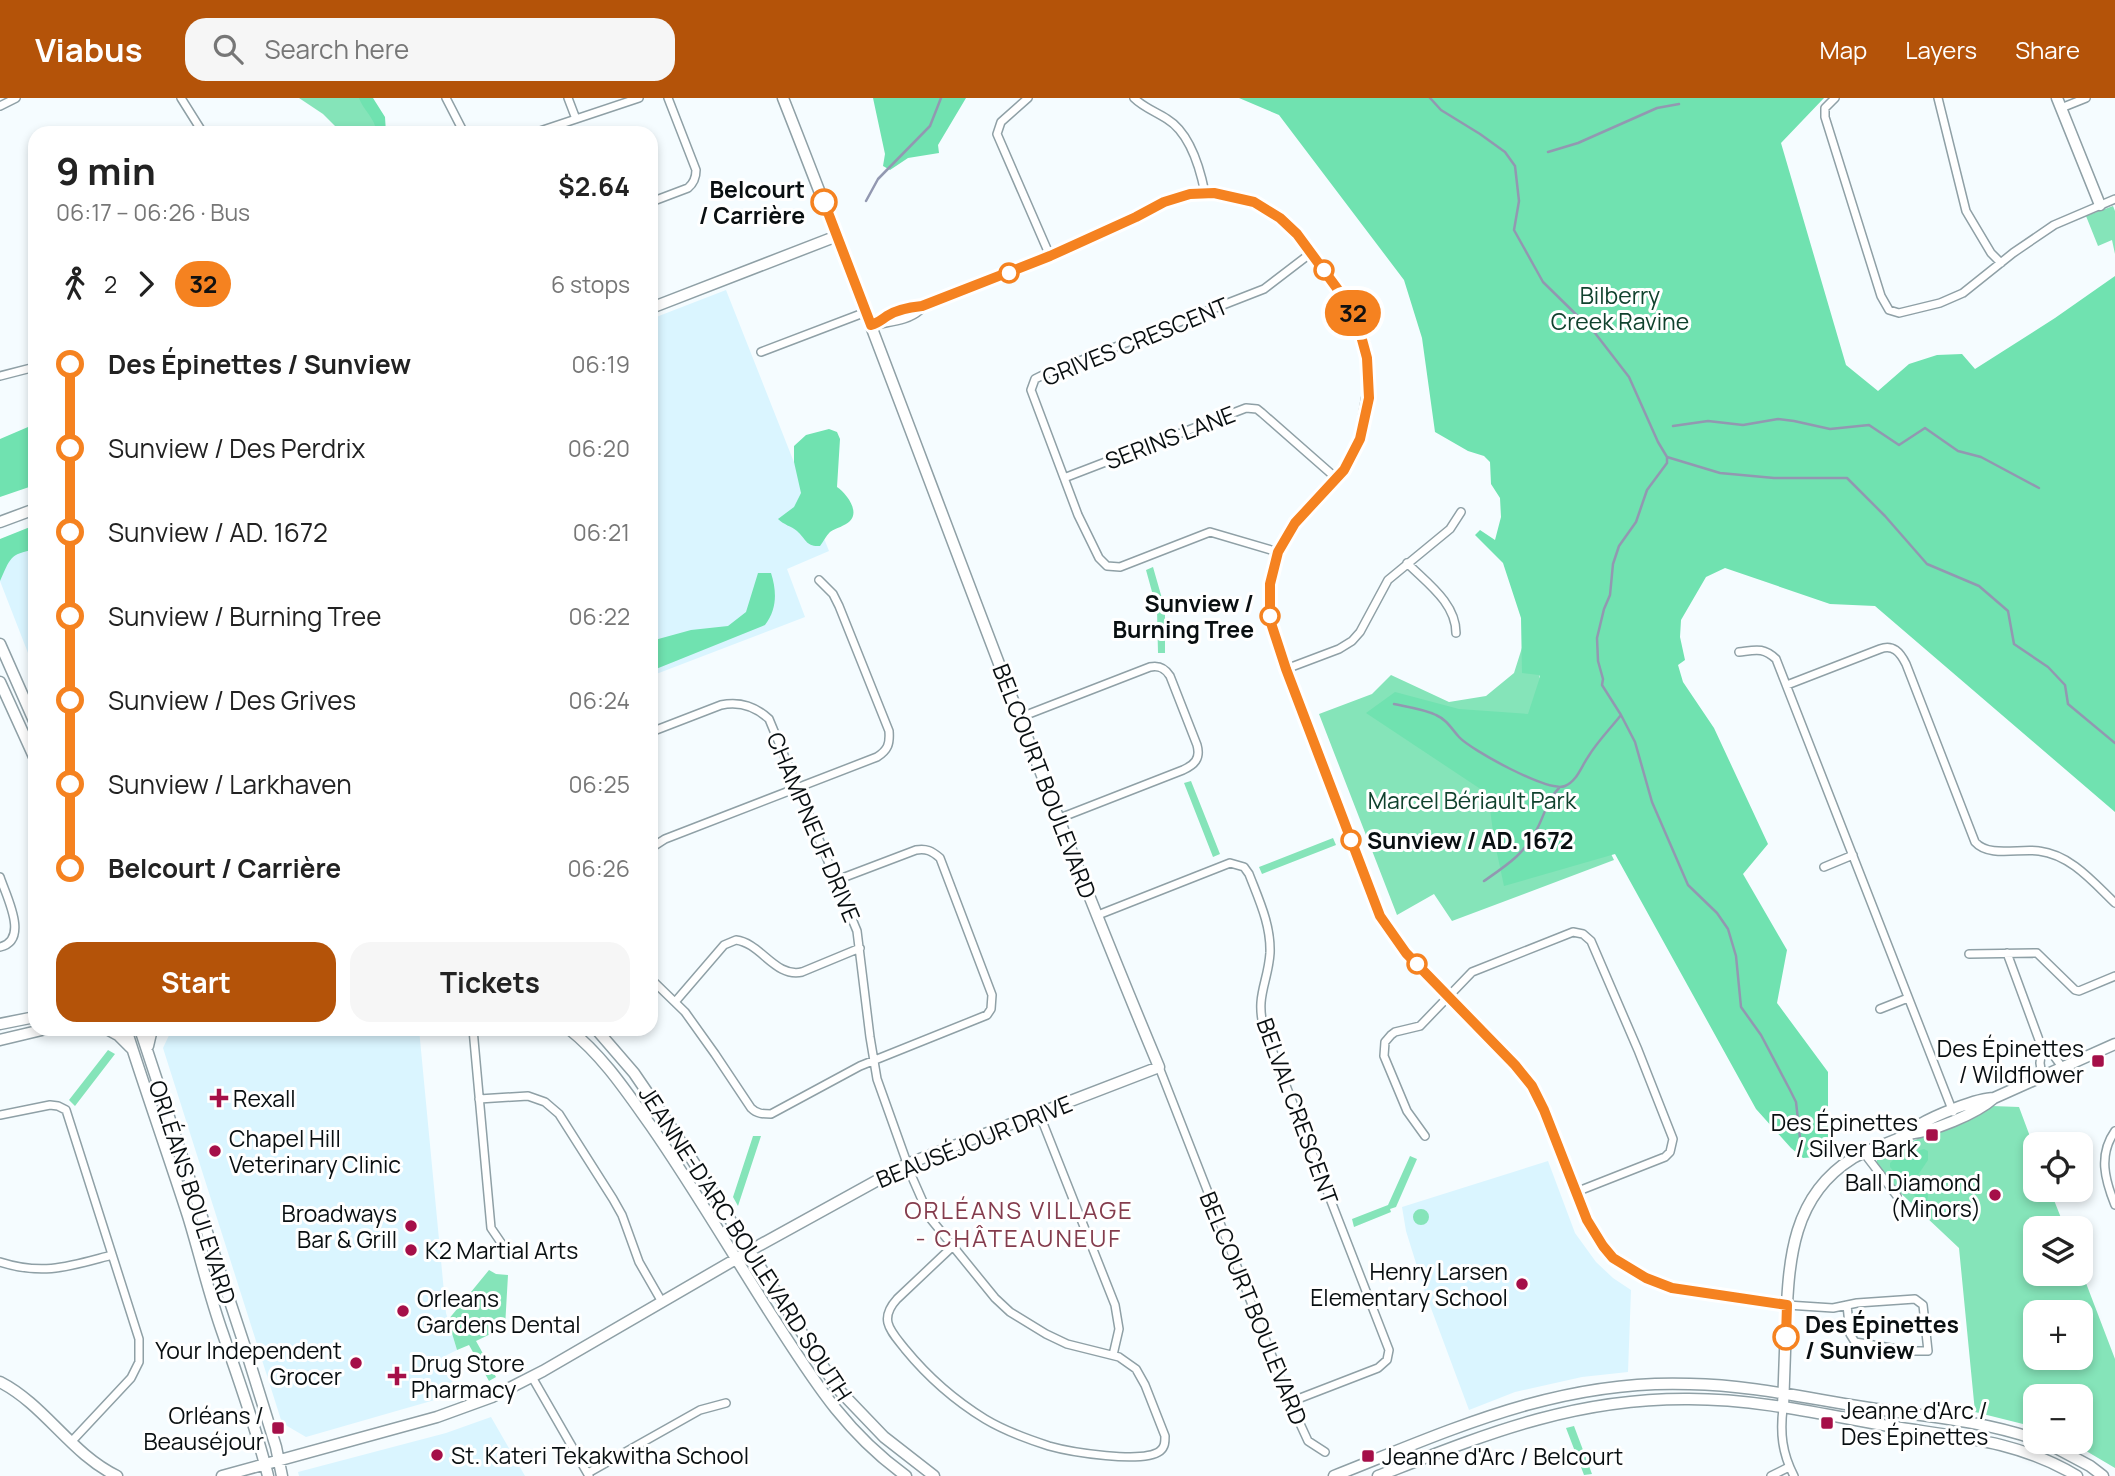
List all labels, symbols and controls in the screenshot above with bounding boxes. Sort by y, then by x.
search box [185,18,675,81]
text: Viabus [35,27,143,72]
icon: search [209,30,247,68]
text: Search here [265,31,409,67]
text: Map [1820,33,1867,66]
text: Layers [1905,33,1977,66]
text: Share [2015,33,2080,66]
text: 9 min [56,144,156,196]
text: $2.64 [558,168,630,204]
place label: Belcourt / Carrière [699,173,805,231]
marker: Belcourt / Carrière [811,189,837,215]
text: 06:17 – 06:26 · Bus [56,196,250,228]
unlabelled marker [1314,260,1334,280]
unlabelled marker [999,263,1019,283]
icon: walk [56,265,94,303]
icon: forward [127,265,165,303]
text: 32 [189,267,217,300]
text: 2 [104,268,117,300]
text: 6 stops [551,268,630,300]
park label: Bilberry Creek Ravine [1551,279,1689,337]
street label: GRIVES CRESCENT [1037,289,1233,393]
line badge: 32 [1322,290,1384,336]
text: 32 [1339,296,1367,329]
text: Des Épinettes / Sunview [108,346,411,382]
text: 06:19 [572,348,630,380]
street label: SERINS LANE [1100,398,1240,476]
text: Sunview / Des Perdrix [108,430,365,466]
text: 06:20 [568,432,630,464]
text: Sunview / AD. 1672 [108,514,328,550]
text: 06:21 [573,516,630,548]
place label: Sunview / Burning Tree [1112,587,1254,645]
text: Sunview / Burning Tree [108,598,381,634]
text: 06:22 [569,600,630,632]
marker: Sunview / Burning Tree [1260,606,1280,626]
street label: BELCOURT BOULEVARD [985,659,1105,903]
text: Sunview / Des Grives [108,682,356,718]
text: 06:24 [569,684,630,716]
street label: CHAMPNEUF DRIVE [760,727,868,927]
text: Sunview / Larkhaven [108,766,352,802]
text: 06:25 [568,768,630,800]
park label: Marcel Bériault Park [1368,784,1577,816]
place label: Sunview / AD. 1672 [1367,824,1573,856]
marker: Sunview / AD. 1672 [1341,830,1361,850]
text: Belcourt / Carrière [108,850,341,886]
text: 06:26 [567,852,630,884]
button: Start [56,942,336,1022]
button: Tickets [350,942,630,1022]
unlabelled marker [1407,954,1427,974]
street label: BELVAL CRESCENT [1249,1014,1347,1209]
place label: Des Épinettes / Wildflower [1937,1032,2084,1090]
marker: Des Épinettes / Wildflower [2090,1053,2106,1069]
street label: ORLÉANS BOULEVARD [142,1076,244,1308]
street label: JEANNE-D'ARC BOULEVARD SOUTH [632,1079,860,1407]
place label: Rexall [233,1082,296,1114]
street label: BEAUSÉJOUR DRIVE [871,1087,1077,1195]
marker: Rexall [211,1090,227,1106]
place label: Des Épinettes / Silver Bark [1771,1106,1919,1164]
place label: Chapel Hill Veterinary Clinic [229,1122,401,1180]
marker: Des Épinettes / Silver Bark [1924,1127,1940,1143]
map controls [2023,1132,2093,1454]
button: locate [2023,1132,2093,1202]
marker: Chapel Hill Veterinary Clinic [207,1143,223,1159]
place label: Ball Diamond (Minors) [1845,1166,1981,1224]
street label: BELCOURT BOULEVARD [1193,1187,1315,1429]
marker: Ball Diamond (Minors) [1987,1187,2003,1203]
district label: ORLÉANS VILLAGE - CHÂTEAUNEUF [904,1193,1134,1254]
place label: Broadways Bar & Grill [282,1197,397,1255]
button: layers [2023,1216,2093,1286]
marker: Broadways Bar & Grill [403,1218,419,1234]
place label: K2 Martial Arts [425,1234,578,1266]
marker: K2 Martial Arts [403,1242,419,1258]
place label: Henry Larsen Elementary School [1310,1255,1508,1313]
marker: Henry Larsen Elementary School [1514,1276,1530,1292]
place label: Orleans Gardens Dental [417,1282,581,1340]
button: + [2023,1300,2093,1370]
marker: Orleans Gardens Dental [395,1303,411,1319]
place label: Des Épinettes / Sunview [1805,1308,1959,1366]
marker: Des Épinettes / Sunview [1773,1324,1799,1350]
place label: Your Independent Grocer [155,1334,342,1392]
place label: Drug Store Pharmacy [411,1347,525,1405]
marker: Your Independent Grocer [348,1355,364,1371]
marker: Drug Store Pharmacy [389,1368,405,1384]
button: − [2023,1384,2093,1454]
place label: Jeanne d'Arc / Des Épinettes [1841,1394,1988,1452]
place label: Orléans / Beauséjour [143,1399,264,1457]
marker: Jeanne d'Arc / Des Épinettes [1819,1415,1835,1431]
marker: Orléans / Beauséjour [270,1420,286,1436]
place label: St. Kateri Tekakwitha School [451,1439,749,1471]
place label: Jeanne d'Arc / Belcourt [1382,1440,1623,1472]
marker: St. Kateri Tekakwitha School [429,1447,445,1463]
marker: Jeanne d'Arc / Belcourt [1360,1448,1376,1464]

